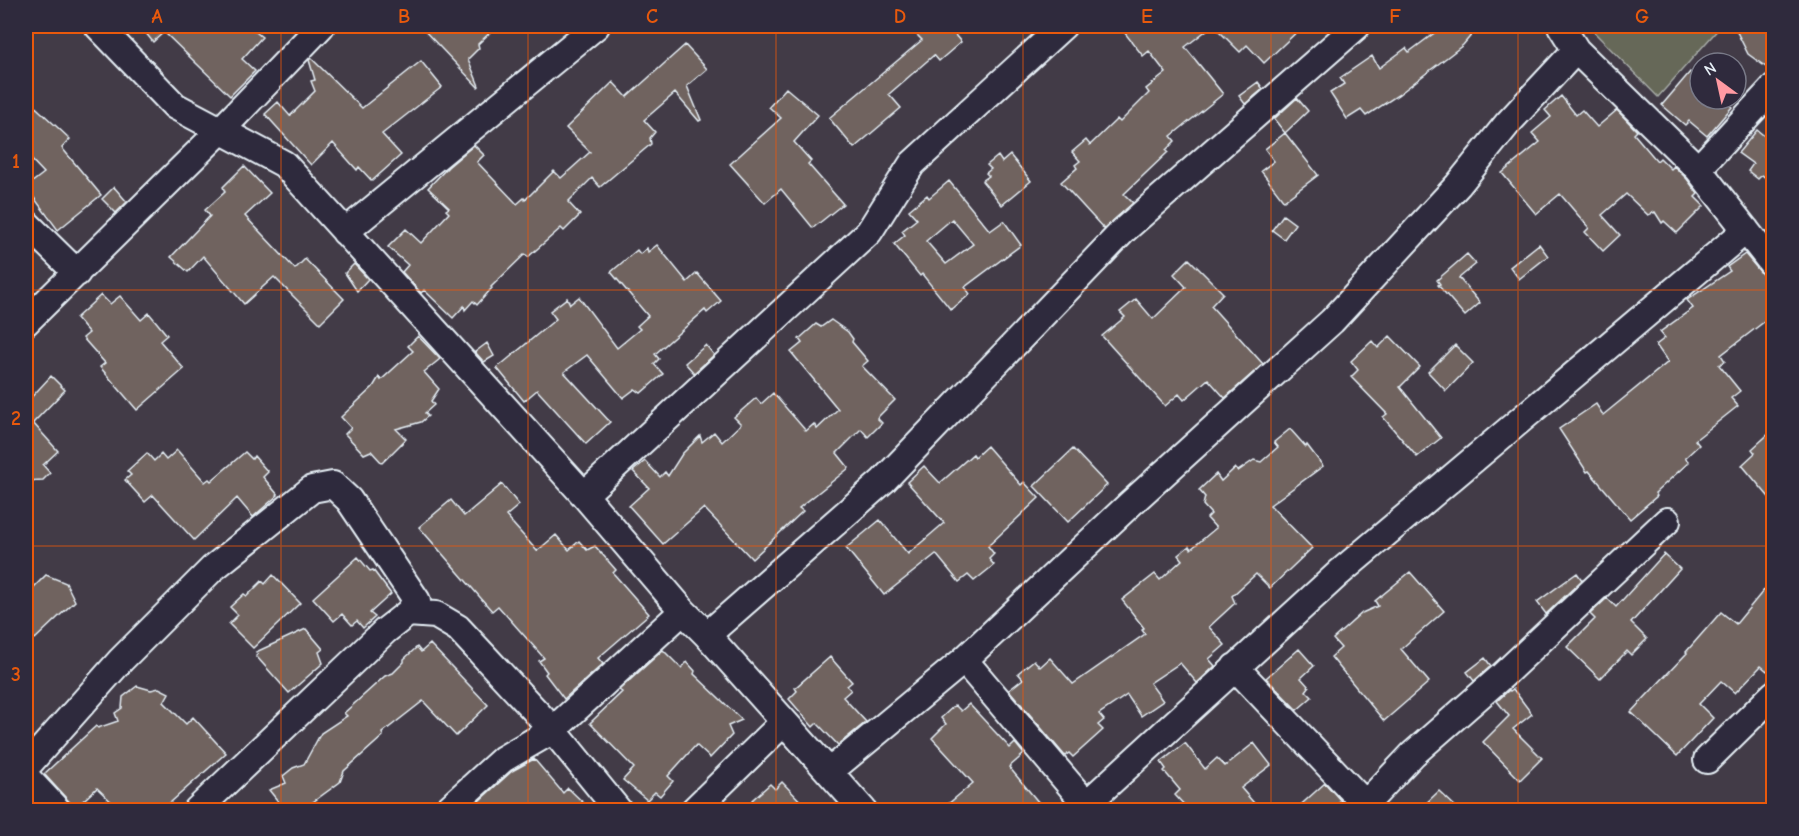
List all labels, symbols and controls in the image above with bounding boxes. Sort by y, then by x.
text: A [151,5,163,28]
text: B [398,5,410,28]
text: C [646,5,658,28]
text: D [894,5,906,28]
text: E [1141,5,1153,28]
text: F [1389,5,1401,28]
text: G [1635,5,1649,28]
north arrow [1688,51,1748,111]
text: N [1701,59,1720,80]
text: 1 [12,150,20,173]
text: 2 [11,407,21,430]
text: 3 [11,663,21,686]

